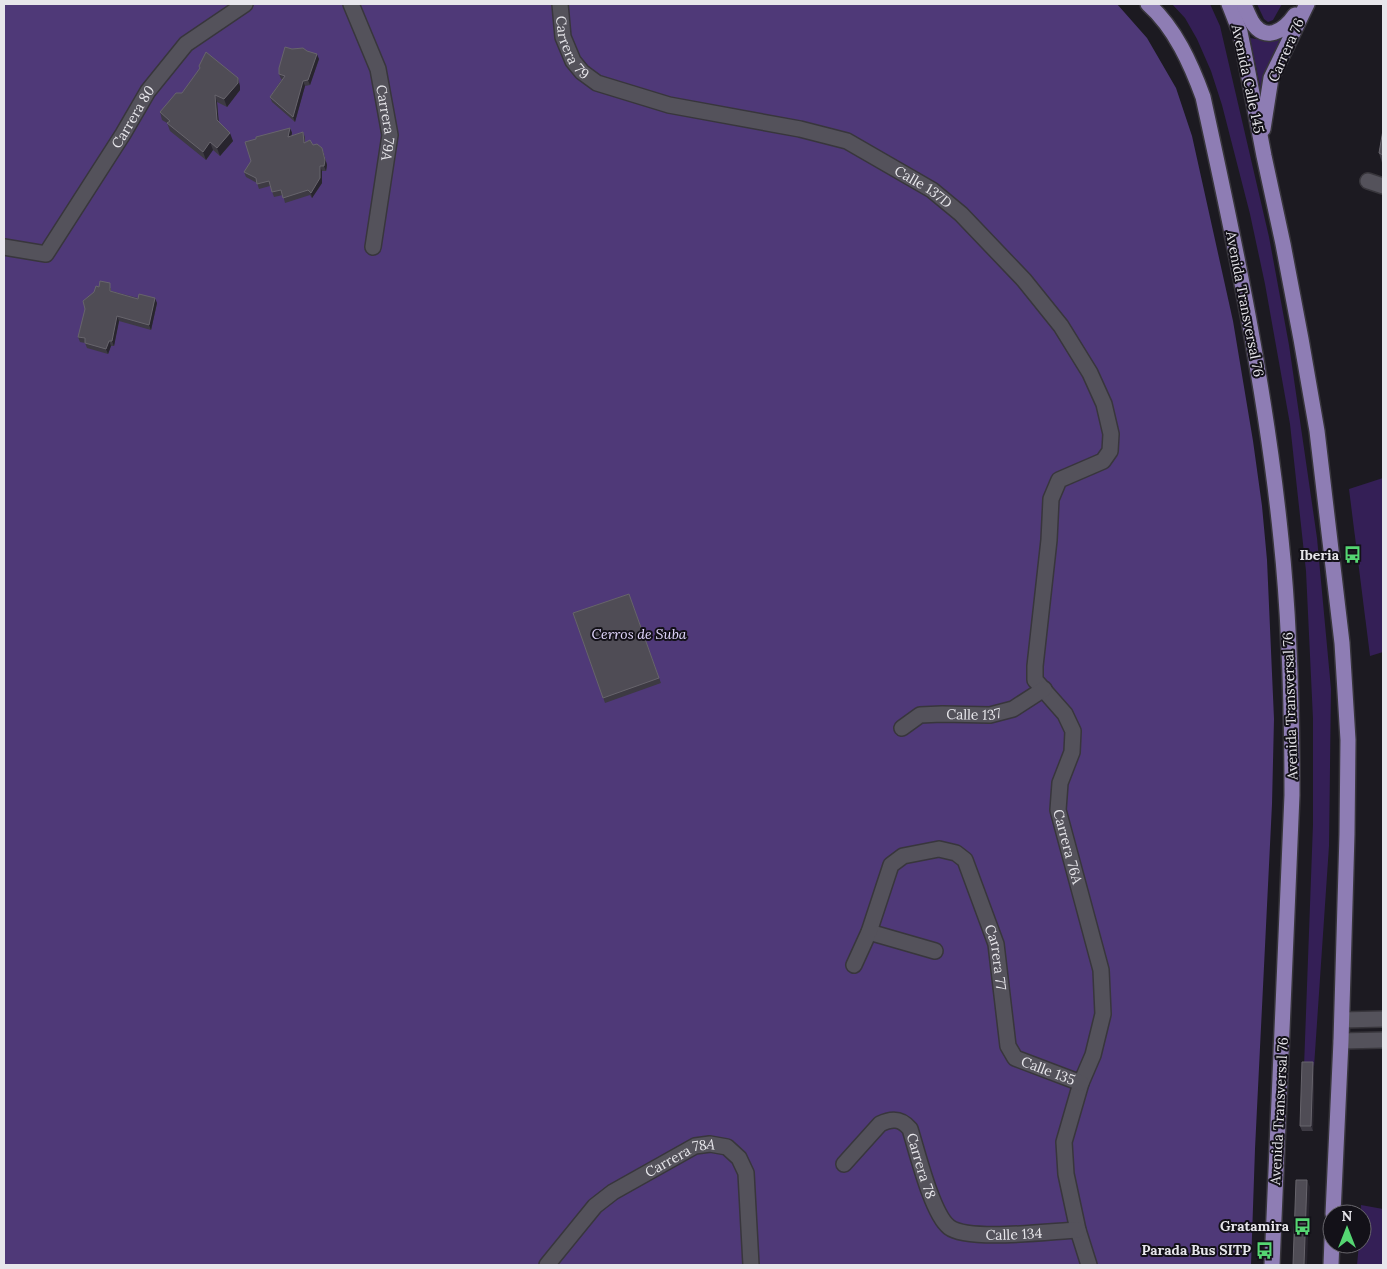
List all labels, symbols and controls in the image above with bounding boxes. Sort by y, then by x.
street label: Carrera 79 [552,15,593,83]
street label: Carrera 76 [1264,15,1308,85]
street label: Avenida Calle 145 [1227,22,1268,135]
street label: Carrera 80 [107,81,158,152]
street label: Carrera 79A [372,83,399,162]
street label: Calle 137D [891,161,956,212]
street label: Avenida Transversal 76 [1222,229,1268,378]
bus stop icon: Iberia [1343,545,1363,565]
place label: Iberia [1299,546,1340,564]
park label: Cerros de Suba [591,625,687,643]
street label: Avenida Transversal 76 [1278,632,1302,781]
street label: Calle 137 [946,703,1004,724]
street label: Carrera 76A [1049,807,1087,886]
street label: Carrera 77 [981,922,1010,992]
street label: Avenida Transversal 76 [1266,1037,1292,1186]
street label: Calle 135 [1019,1052,1078,1089]
street label: Carrera 78 [903,1131,940,1201]
street label: Carrera 78A [642,1134,717,1181]
north arrow [1322,1204,1372,1254]
text: N [1342,1207,1353,1225]
bus stop icon: Gratamira [1293,1216,1313,1236]
place label: Gratamira [1220,1217,1290,1235]
street label: Calle 134 [985,1224,1043,1244]
bus stop icon: Parada Bus SITP [1255,1240,1275,1260]
place label: Parada Bus SITP [1141,1241,1251,1259]

